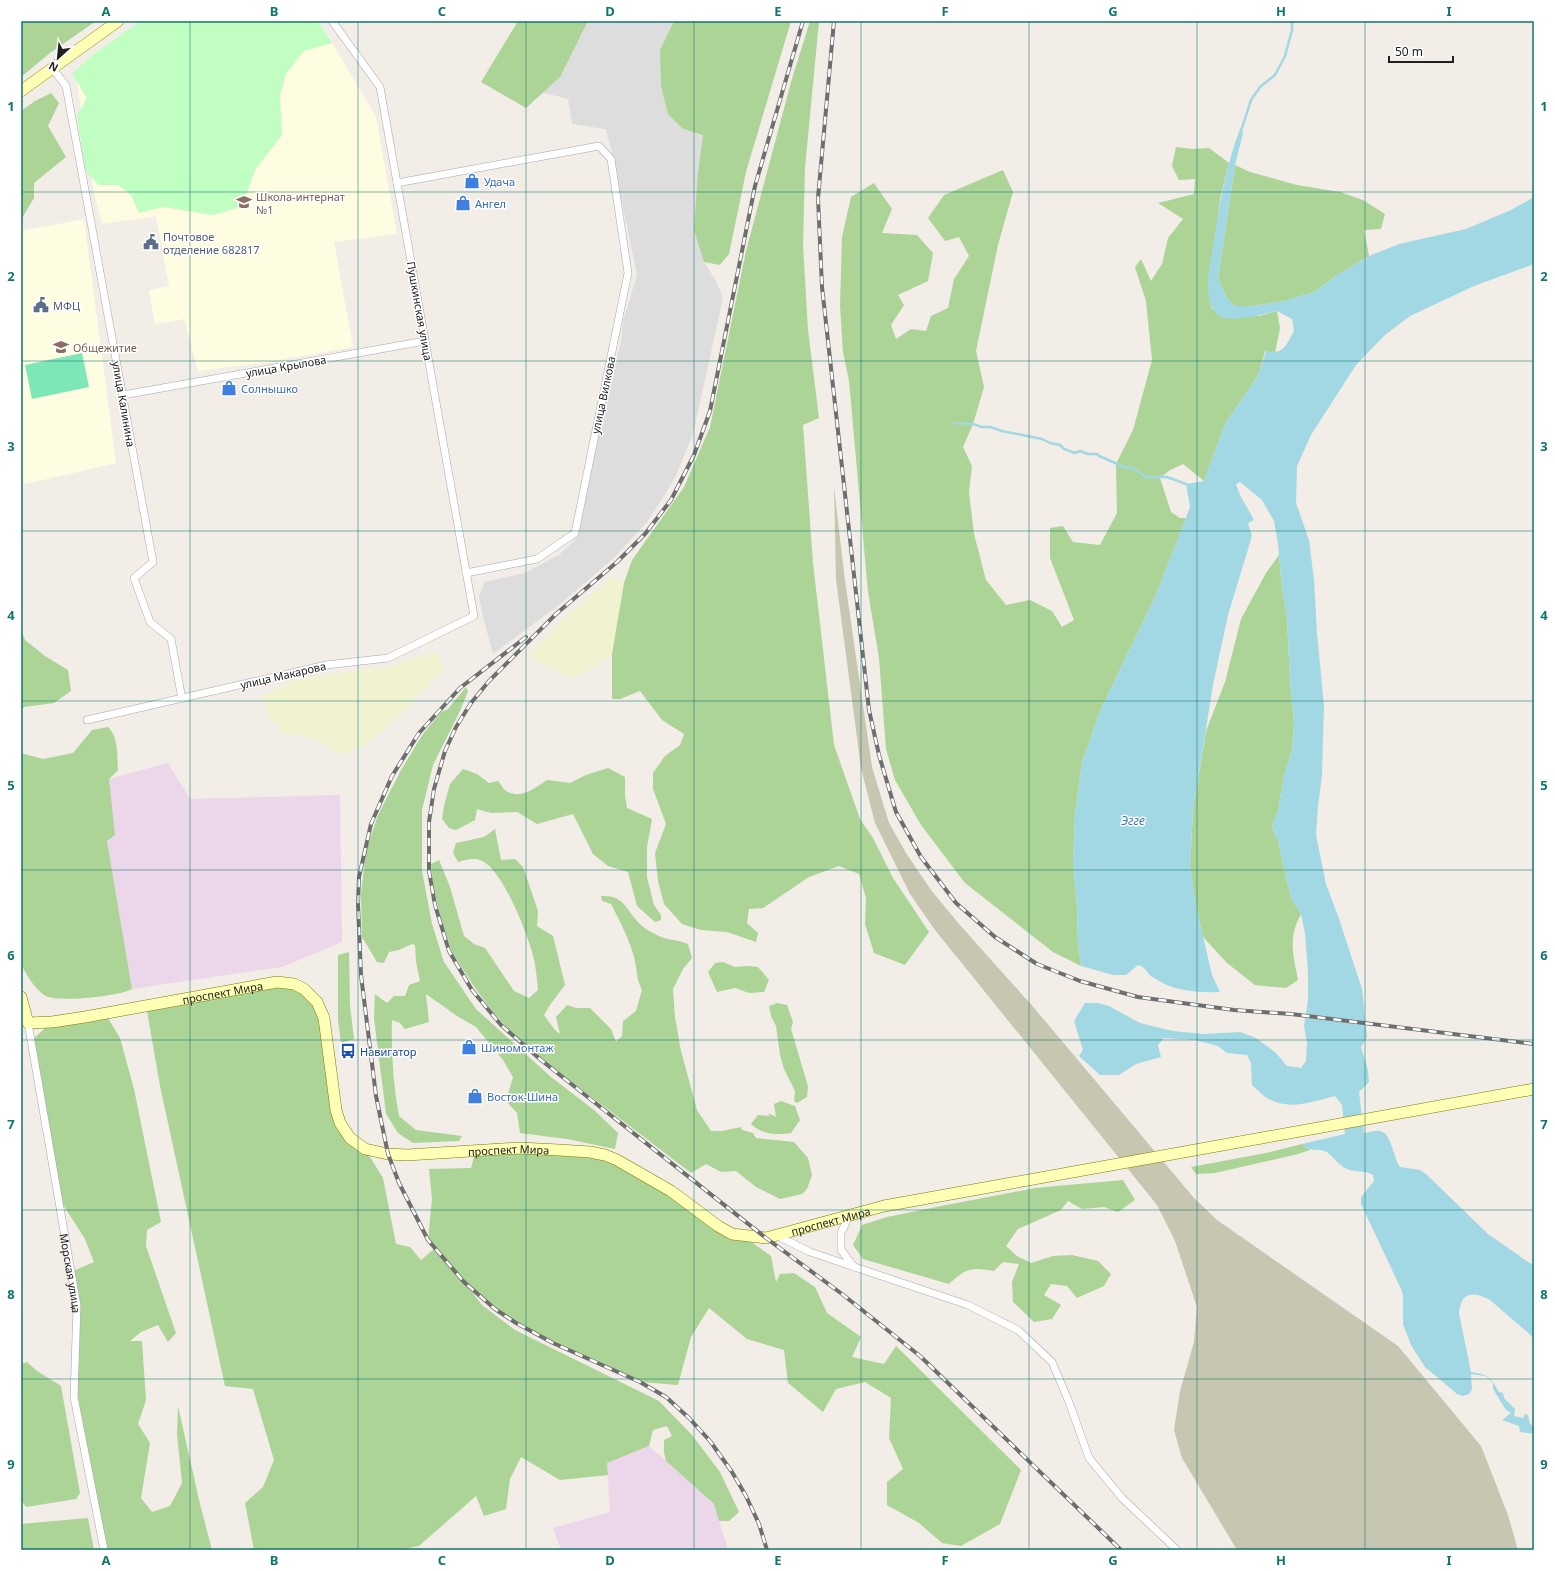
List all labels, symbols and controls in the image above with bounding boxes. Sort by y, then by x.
text: A [102,2,111,20]
text: B [270,2,278,20]
text: C [438,2,446,20]
text: D [605,2,615,20]
text: E [774,2,782,20]
text: F [941,2,949,20]
text: G [1108,2,1118,20]
text: H [1276,2,1286,20]
text: I [1446,2,1452,20]
north arrow [38,38,78,78]
scale bar [1389,38,1453,64]
text: 50 m [1395,43,1423,60]
text: N [46,59,61,76]
text: 1 [7,97,15,115]
text: 1 [1540,97,1548,115]
shop icon: Удача [463,172,481,190]
place label: Удача [484,174,515,189]
place label: Школа-интернат №1 [256,189,345,217]
school or university icon: Школа-интернат №1 [235,193,253,211]
shop icon: Ангел [454,194,472,212]
place label: Ангел [475,196,506,211]
place label: Почтовое отделение 682817 [163,229,260,257]
public building icon: Почтовое отделение 682817 [142,233,160,251]
street label: Пушкинская улица [404,260,436,362]
text: 2 [7,267,15,285]
text: 2 [1540,267,1548,285]
public building icon: МФЦ [32,296,50,314]
place label: МФЦ [53,298,81,313]
school or university icon: Общежитие [52,338,70,356]
place label: Общежитие [73,340,137,355]
street label: улица Крылова [245,352,327,380]
street label: улица Вилкова [587,355,619,435]
street label: улица Калинина [109,360,139,448]
shop icon: Солнышко [220,379,238,397]
place label: Солнышко [241,381,298,396]
text: 3 [7,437,15,455]
text: 3 [1540,437,1548,455]
text: 4 [7,606,15,624]
text: 4 [1540,606,1548,624]
street label: улица Макарова [239,658,327,692]
text: 5 [7,776,15,794]
text: 5 [1540,776,1548,794]
water label: Эгге [1121,812,1145,829]
text: 6 [7,946,15,964]
text: 6 [1540,946,1548,964]
street label: проспект Мира [181,977,264,1007]
shop icon: Шиномонтаж [460,1038,478,1056]
place label: Шиномонтаж [481,1040,554,1055]
bus stop icon: Навигатор [339,1042,357,1060]
place label: Навигатор [360,1044,417,1059]
shop icon: Восток-Шина [466,1087,484,1105]
place label: Восток-Шина [487,1089,558,1104]
text: 7 [7,1115,15,1133]
text: 7 [1540,1115,1548,1133]
street label: проспект Мира [467,1140,550,1159]
street label: проспект Мира [789,1203,872,1238]
street label: Морская улица [57,1232,85,1313]
text: 8 [7,1285,15,1303]
text: 8 [1540,1285,1548,1303]
text: 9 [7,1455,15,1473]
text: 9 [1540,1455,1548,1473]
text: A [102,1551,111,1569]
text: B [270,1551,278,1569]
text: C [438,1551,446,1569]
text: D [605,1551,615,1569]
text: E [774,1551,782,1569]
text: F [941,1551,949,1569]
text: G [1108,1551,1118,1569]
text: H [1276,1551,1286,1569]
text: I [1446,1551,1452,1569]

